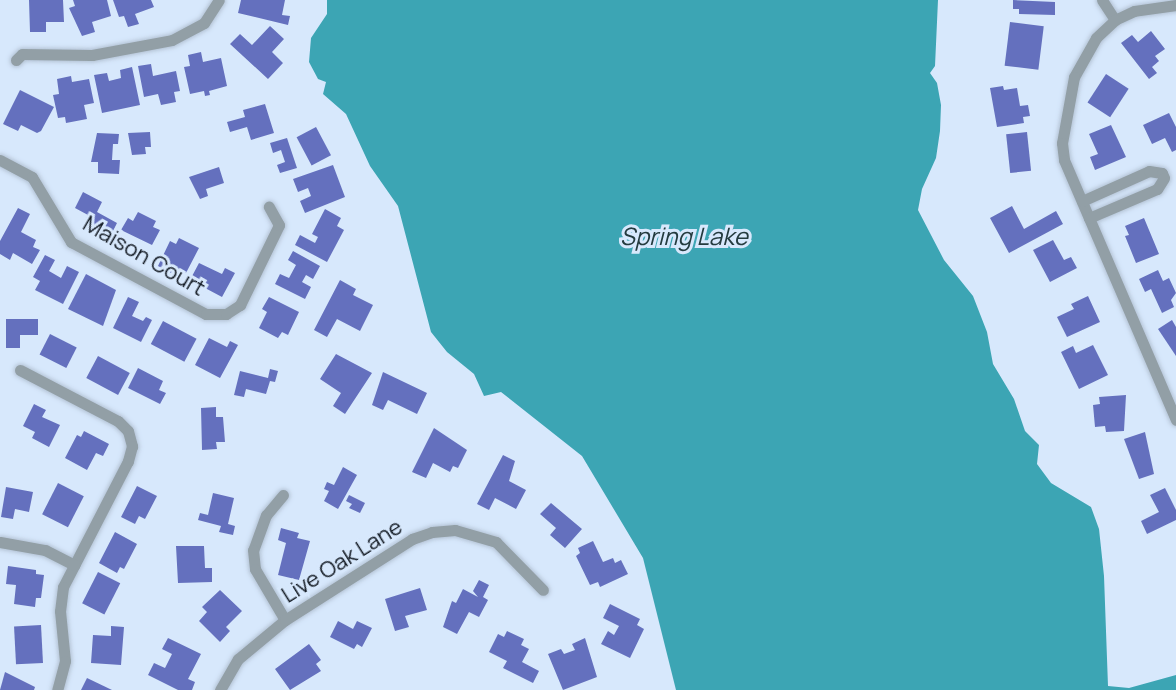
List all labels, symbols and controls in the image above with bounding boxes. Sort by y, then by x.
street label: Maison Court [78,210,210,302]
water label: Spring Lake [620,222,748,250]
street label: Live Oak Lane [277,513,407,609]

